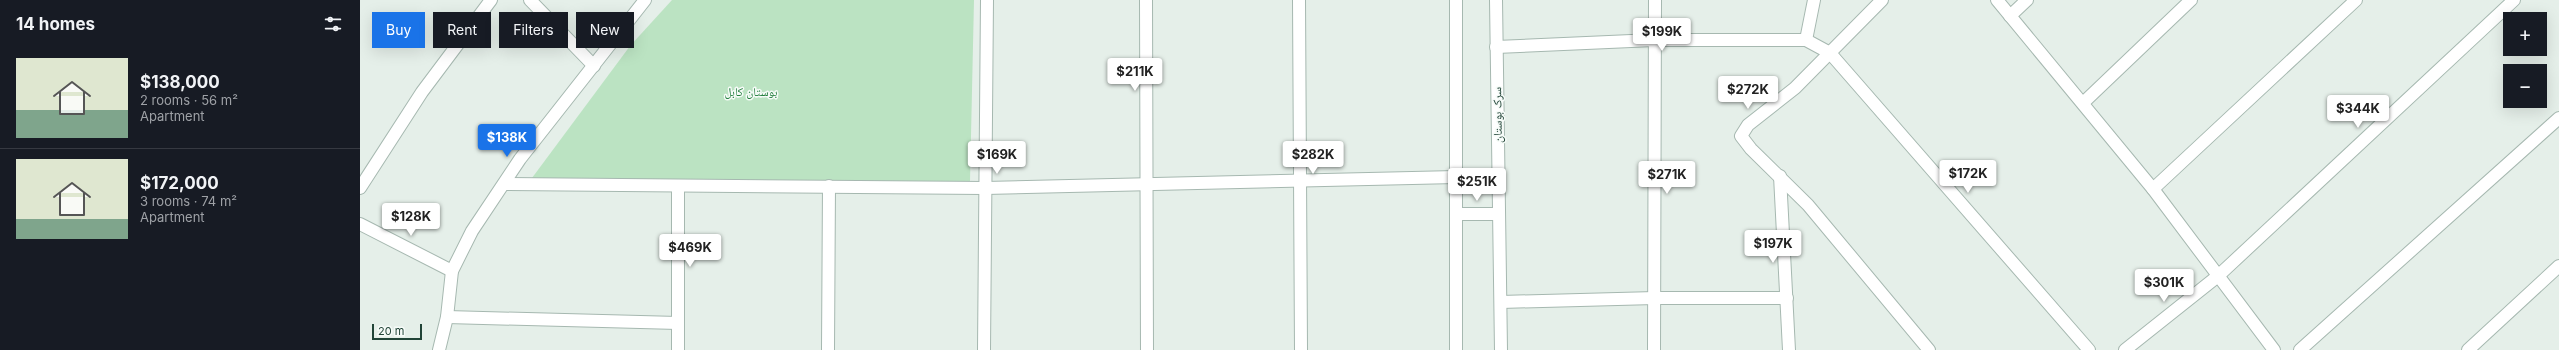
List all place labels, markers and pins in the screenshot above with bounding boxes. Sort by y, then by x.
pin: $199K [1634,18,1690,52]
pin: $211K [1107,58,1163,92]
pin: $272K [1720,76,1776,110]
pin: $344K [2330,95,2386,129]
pin: $138K [479,124,535,158]
pin: $169K [969,141,1025,175]
pin: $282K [1285,141,1341,175]
pin: $172K [1940,160,1996,194]
pin: $271K [1639,161,1695,195]
pin: $251K [1449,168,1505,202]
pin: $128K [383,203,439,237]
pin: $197K [1745,230,1801,264]
pin: $469K [662,234,718,268]
pin: $301K [2136,269,2192,303]

